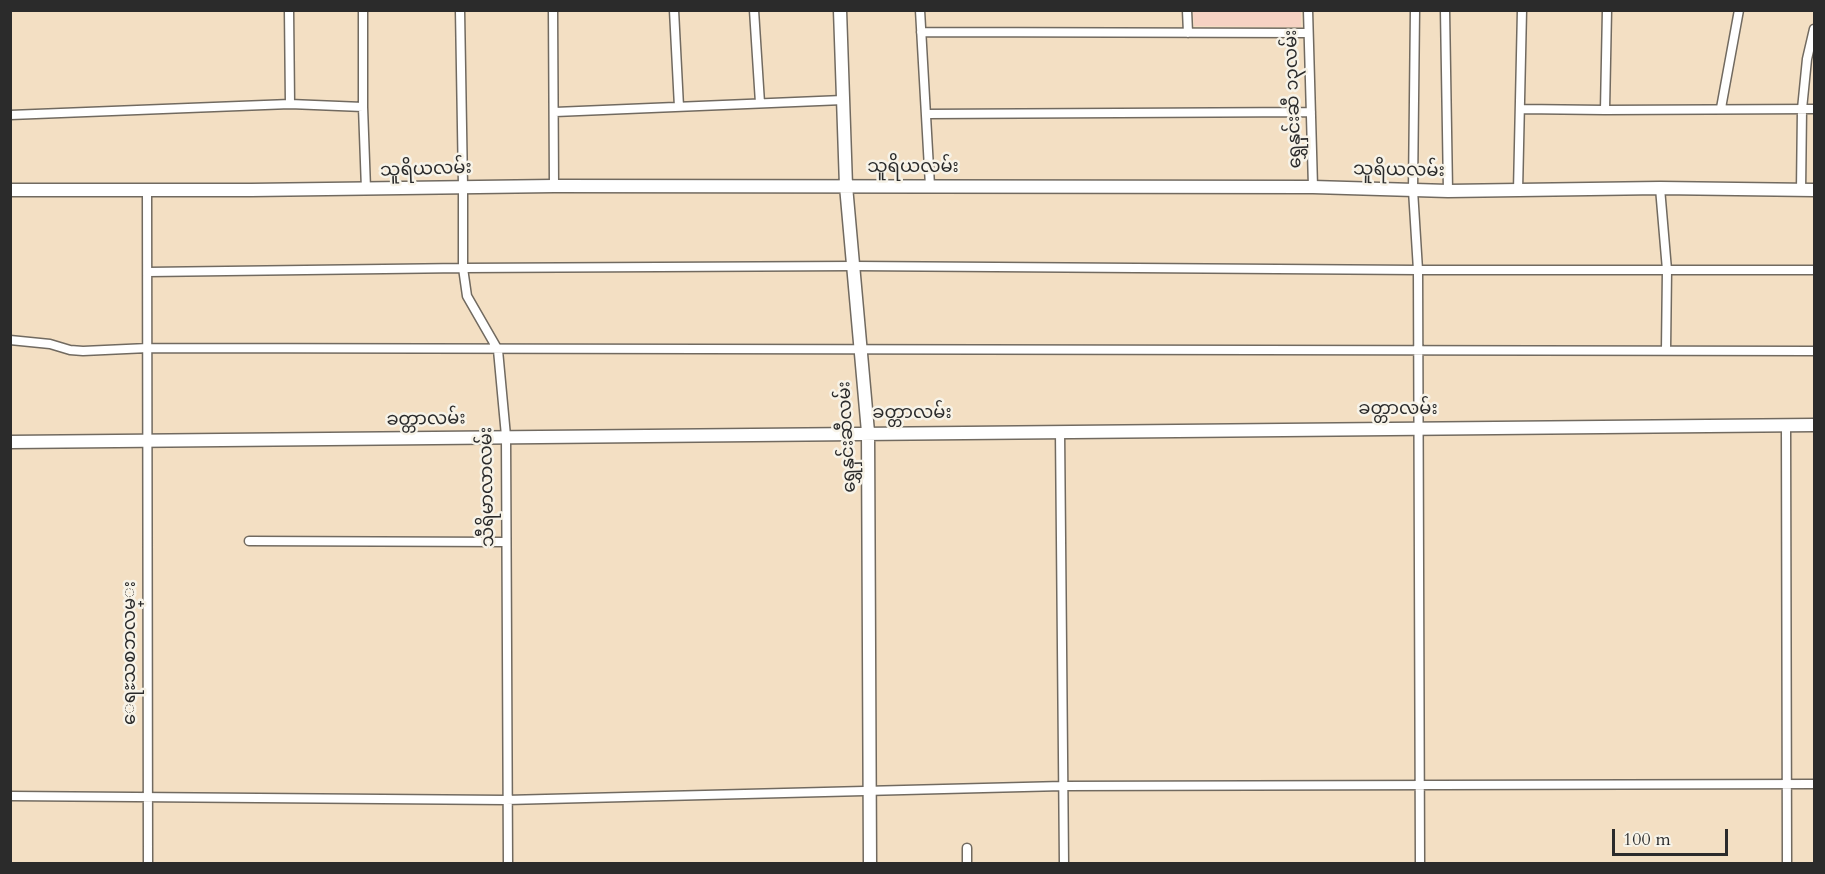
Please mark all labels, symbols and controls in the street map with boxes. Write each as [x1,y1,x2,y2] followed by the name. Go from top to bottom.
[1281,29,1307,169] street label: ရွှေနှင်းဆီ ၁၃လမ်း
[867,157,959,179] street label: သူရိယလမ်း
[380,158,472,182] street label: သူရိယလမ်း
[1353,159,1445,183] street label: သူရိယလမ်း
[834,381,862,493] street label: ရွှေနှင်းဆီလမ်း
[1358,399,1438,421] street label: ခတ္တာလမ်း
[872,403,952,425] street label: ခတ္တာလမ်း
[386,409,466,431] street label: ခတ္တာလမ်း
[476,427,500,547] street label: သီရိမာလာလမ်း
[120,581,142,725] street label: ေရႊသစၥာလမ္း
[1615,817,1730,855] scale bar
[1623,827,1671,852] text: 100 m

